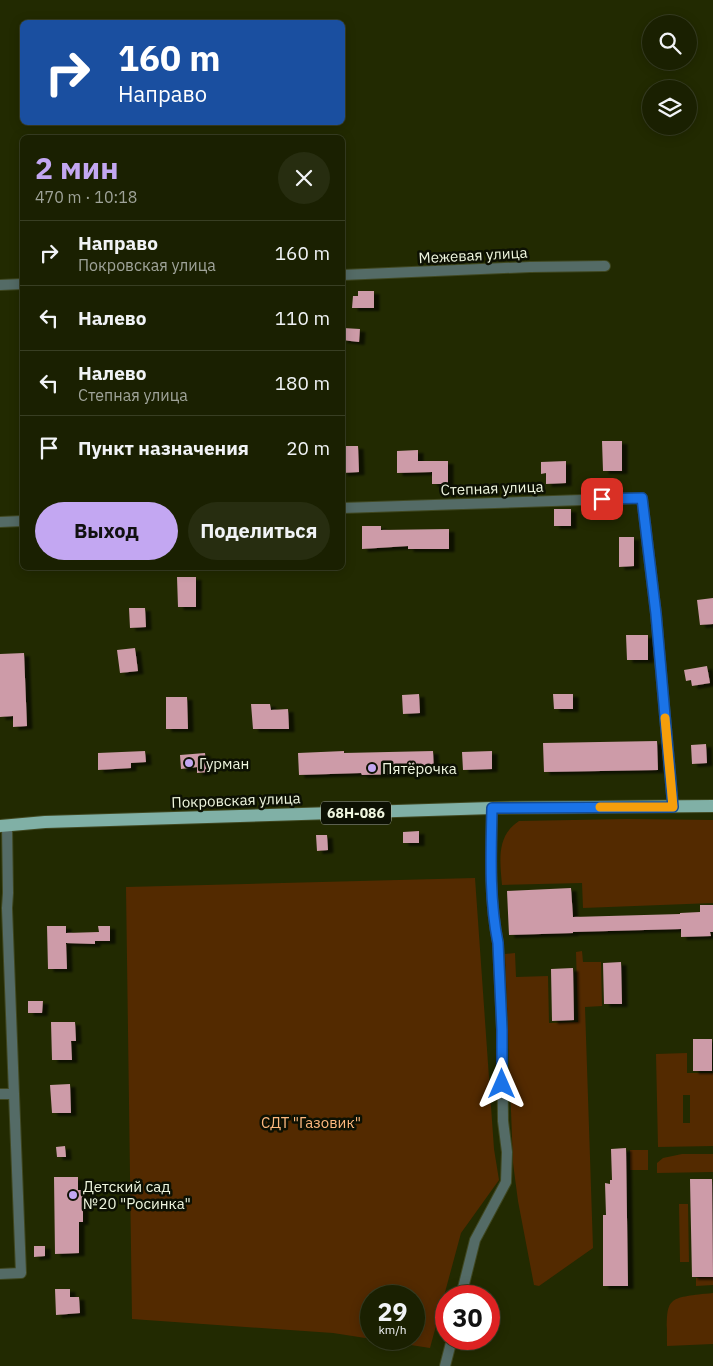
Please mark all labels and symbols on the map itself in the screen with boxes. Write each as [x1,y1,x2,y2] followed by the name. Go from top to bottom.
[418,243,528,267] street label: Межевая улица
[440,477,544,499] street label: Степная улица
[581,478,623,520] pin
[199,754,249,773] place label: Гурман
[183,757,195,769] marker: Гурман
[382,759,457,778] place label: Пятёрочка
[366,762,378,774] marker: Пятёрочка
[171,788,301,812] street label: Покровская улица
[321,801,391,824] road number: 68Н-086
[475,1057,527,1109] position arrow
[261,1113,361,1132] park label: СДТ "Газовик"
[83,1177,191,1213] place label: Детский сад №20 "Росинка"
[67,1189,79,1201] marker: Детский сад №20 "Росинка"
[435,1285,500,1350] speed limit sign: 30

